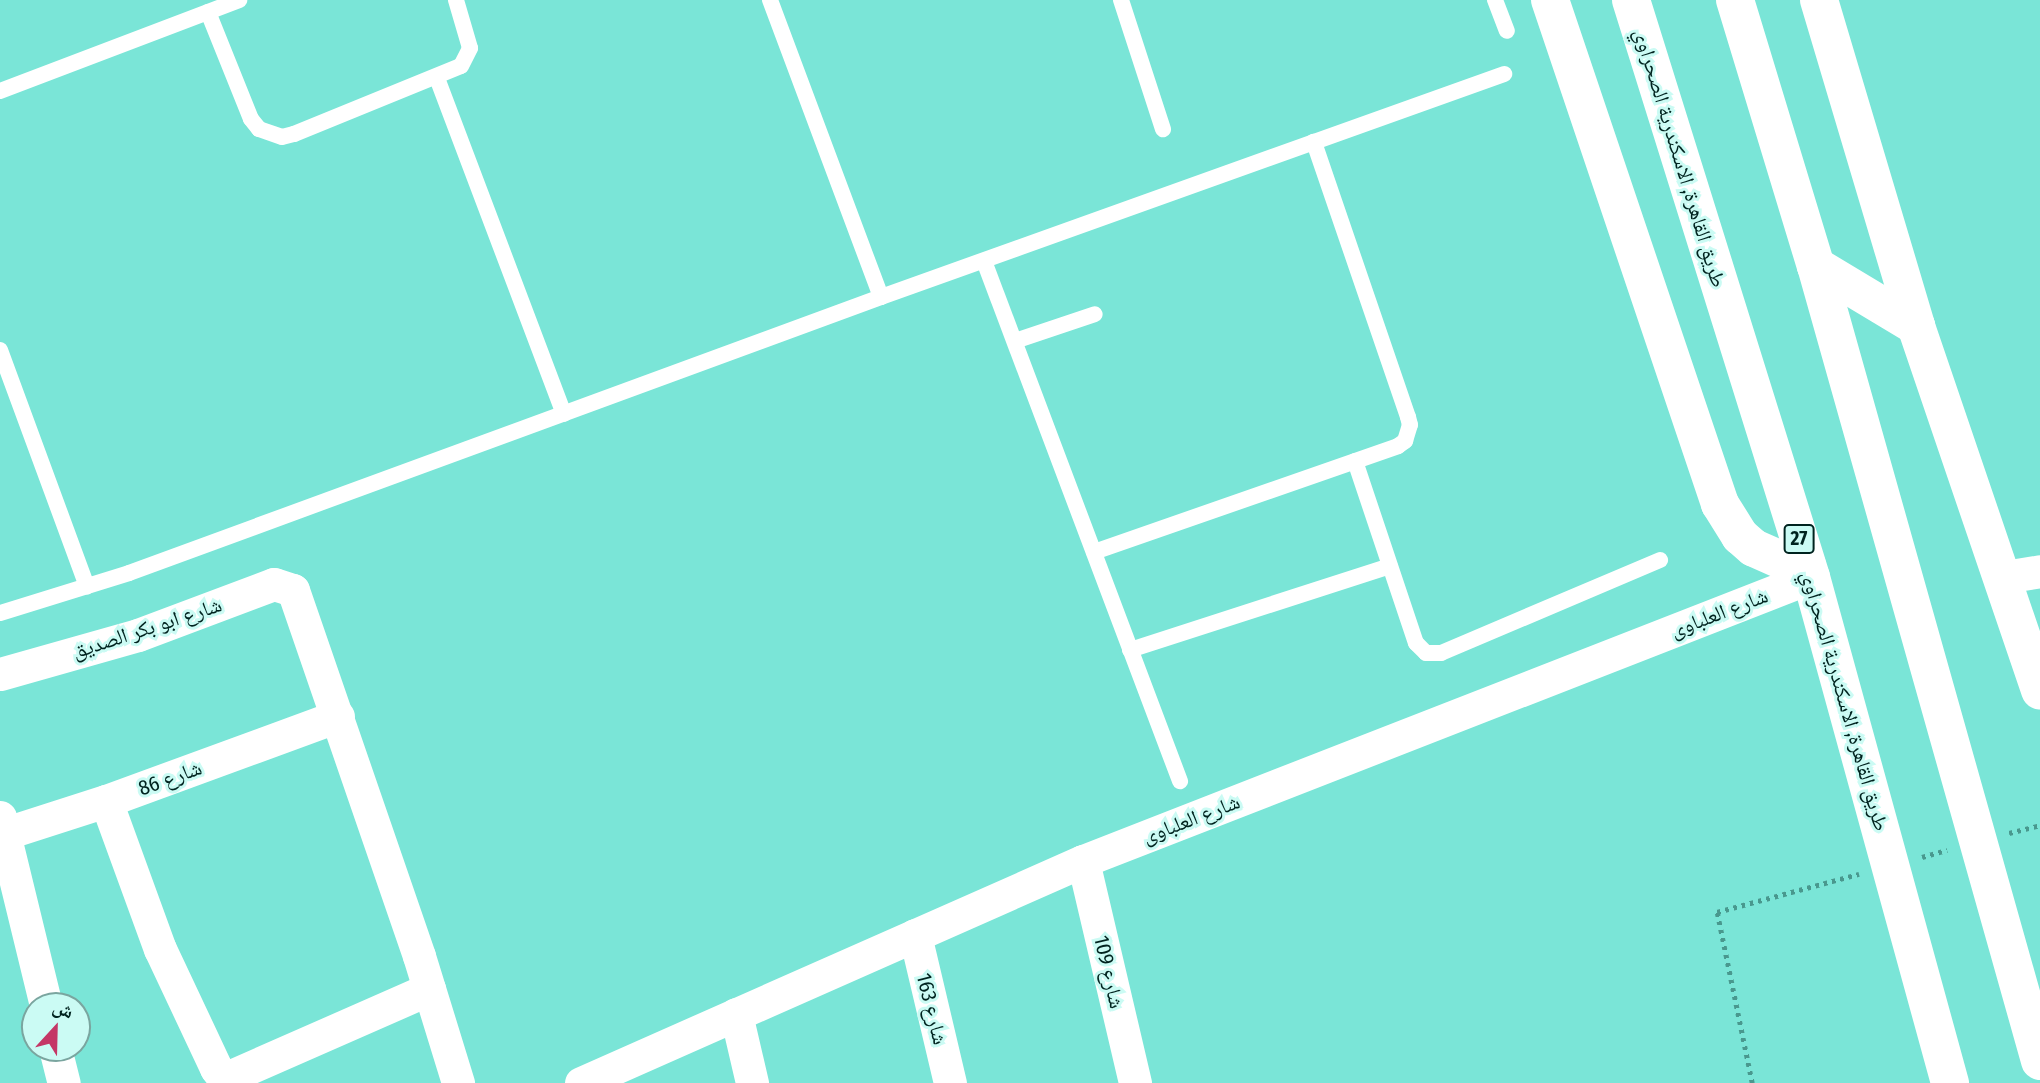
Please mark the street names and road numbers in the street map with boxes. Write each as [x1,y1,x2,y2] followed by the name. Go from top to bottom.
[1629,26,1731,290] street label: طريق القاهرة, الاسكندرية الصحراوي
[1783,524,1815,554] road number: 27
[1796,568,1894,834] street label: طريق القاهرة, الاسكندرية الصحراوي
[1667,583,1771,643] street label: شارع العلباوى
[69,592,225,664] street label: شارع ابو بكر الصديق
[135,755,205,801] street label: شارع 86
[1139,789,1243,849] street label: شارع العلباوى
[1088,933,1130,1011] street label: شارع 109
[911,971,953,1047] street label: شارع 163

